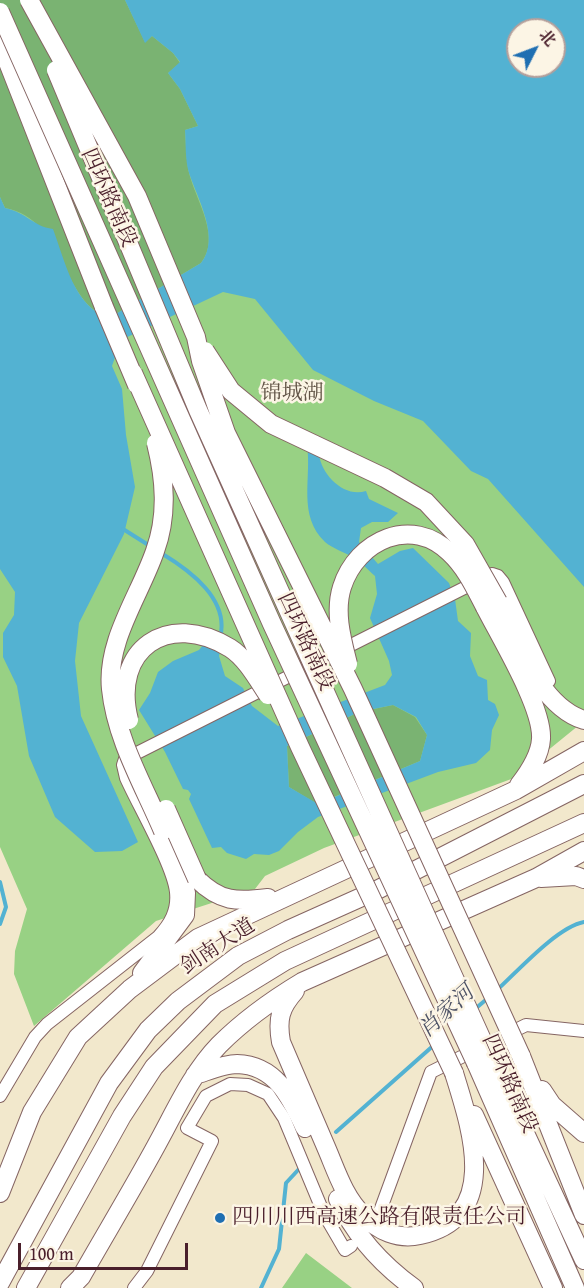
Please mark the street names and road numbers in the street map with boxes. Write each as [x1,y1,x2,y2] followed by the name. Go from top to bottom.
[75,145,141,251] street label: 四环路南段
[271,589,339,695] street label: 四环路南段
[176,914,260,980] street label: 剑南大道
[476,1031,542,1137] street label: 四环路南段

